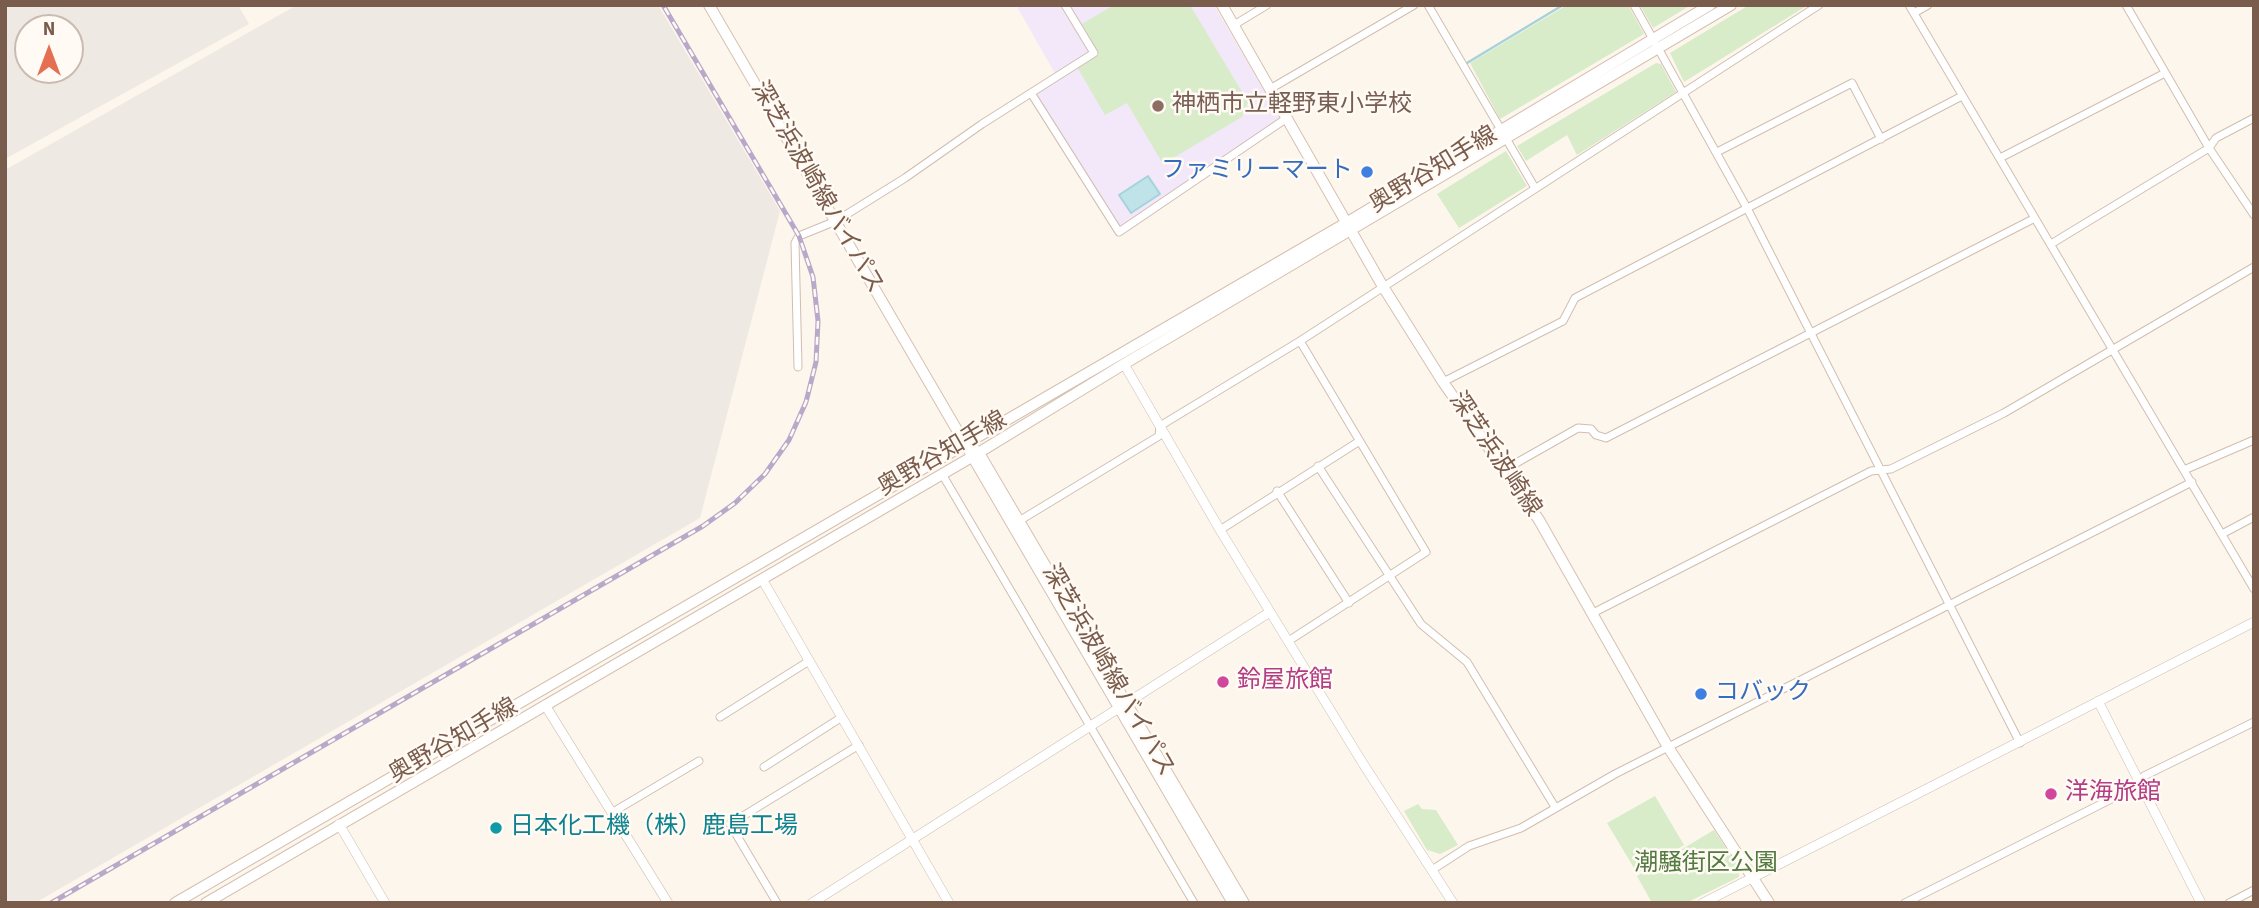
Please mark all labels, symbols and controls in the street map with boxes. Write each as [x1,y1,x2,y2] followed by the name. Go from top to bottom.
[14,14,84,84] north arrow
[43,16,55,43] text: N
[744,77,888,299] street label: 深芝浜波崎線バイパス
[1172,92,1412,120] place label: 神栖市立軽野東小学校
[1150,98,1166,114] marker: 神栖市立軽野東小学校
[1365,122,1503,220] street label: 奥野谷知手線
[1161,158,1353,186] place label: ファミリーマート
[1359,164,1375,180] marker: ファミリーマート
[1442,387,1546,523] street label: 深芝浜波崎線
[873,407,1013,503] street label: 奥野谷知手線
[1035,560,1179,782] street label: 深芝浜波崎線バイパス
[1237,668,1333,696] place label: 鈴屋旅館
[1215,674,1231,690] marker: 鈴屋旅館
[1715,680,1811,708] place label: コバック
[1693,686,1709,702] marker: コバック
[384,694,524,790] street label: 奥野谷知手線
[2065,780,2161,808] place label: 洋海旅館
[2043,786,2059,802] marker: 洋海旅館
[510,814,798,842] place label: 日本化工機（株）鹿島工場
[488,820,504,836] marker: 日本化工機（株）鹿島工場
[1634,851,1778,879] park label: 潮騒街区公園

